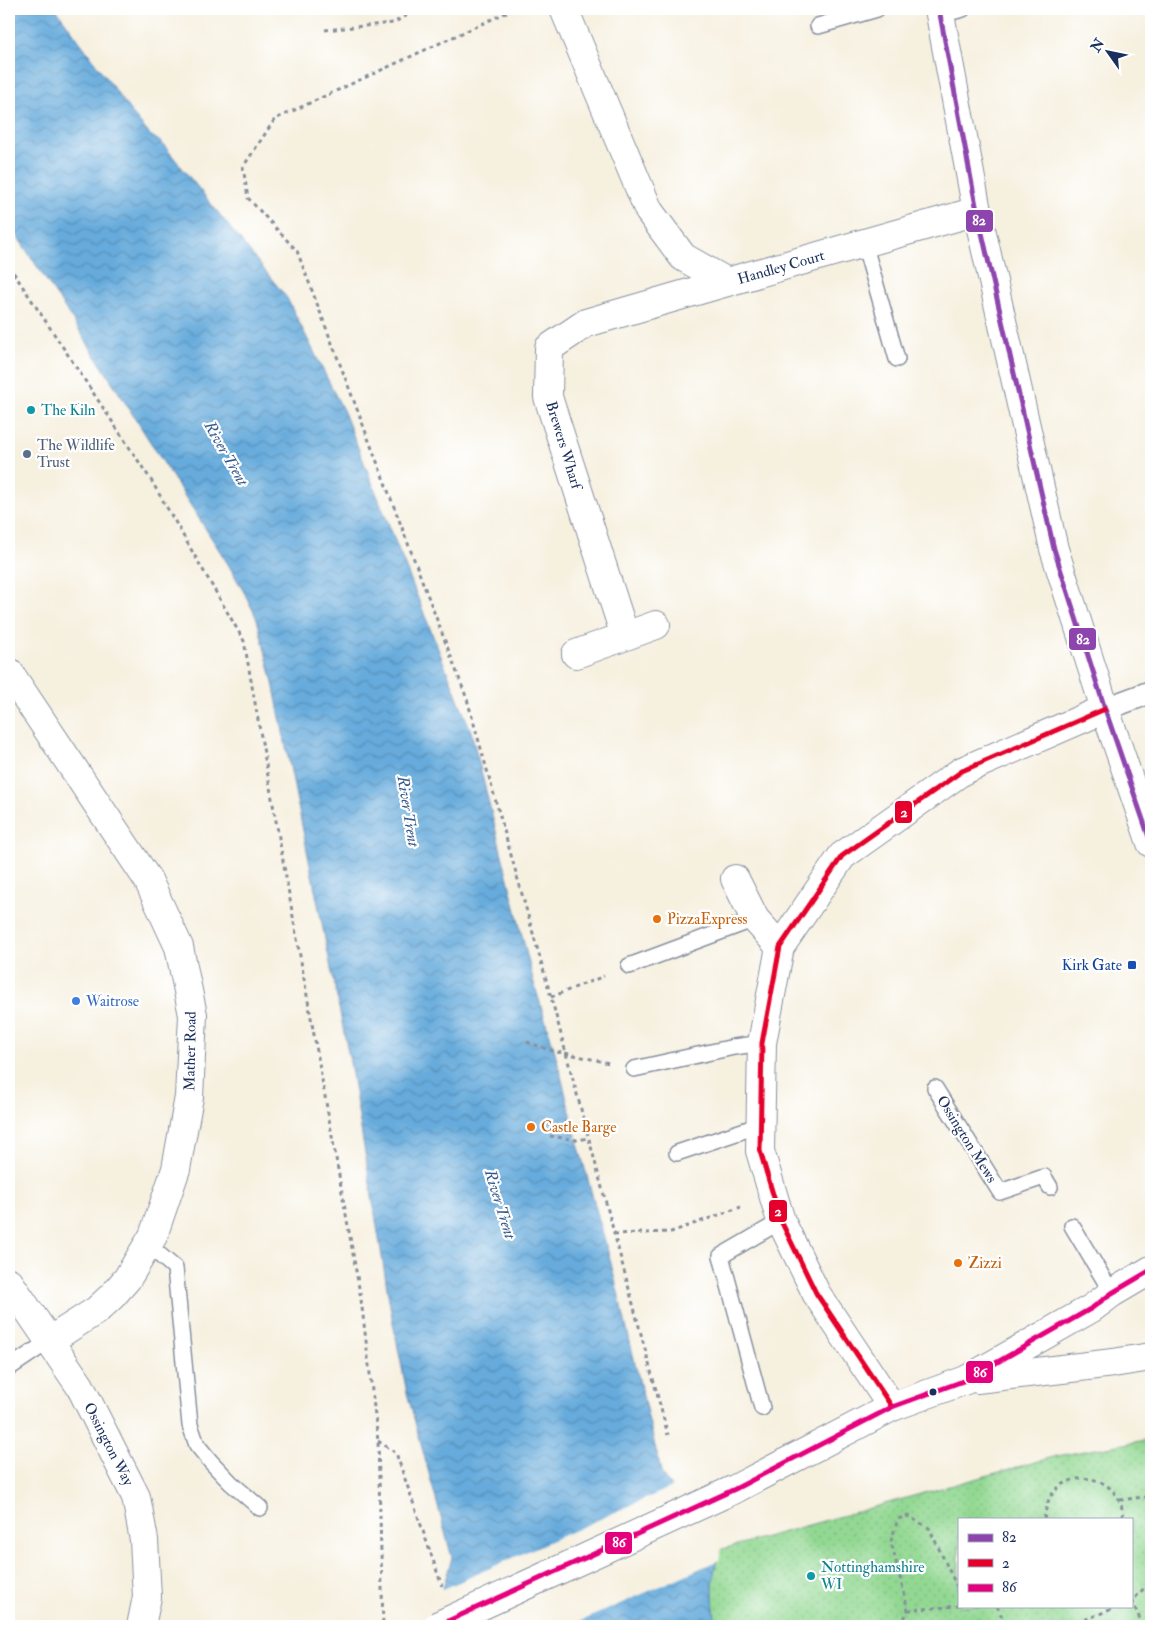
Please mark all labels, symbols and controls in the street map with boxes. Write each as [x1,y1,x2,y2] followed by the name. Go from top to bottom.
[1082,28,1132,78] north arrow
[1086,35,1108,56] text: N
[965,209,994,233] line badge: 82
[972,212,986,229] text: 82
[735,246,827,289] street label: Handley Court
[541,399,587,493] street label: Brewers Wharf
[41,401,96,420] place label: The Kiln
[25,404,37,416] marker: The Kiln
[199,417,253,491] water label: River Trent
[37,436,115,472] place label: The Wildlife Trust
[21,448,33,460] marker: The Wildlife Trust
[1068,627,1097,651] line badge: 82
[1076,631,1090,648] text: 82
[392,773,424,849] water label: River Trent
[894,800,913,824] line badge: 2
[900,804,908,821] text: 2
[667,910,747,930] place label: PizzaExpress
[651,913,663,925] marker: PizzaExpress
[1062,956,1122,975] place label: Kirk Gate
[1126,959,1138,971] marker: Kirk Gate
[85,992,139,1011] place label: Waitrose
[70,995,82,1007] marker: Waitrose
[180,1010,201,1091] street label: Mather Road
[932,1092,1001,1186] street label: Ossington Mews
[541,1118,616,1137] place label: Castle Barge
[525,1121,537,1133] marker: Castle Barge
[480,1166,520,1243] water label: River Trent
[768,1199,788,1223] line badge: 2
[774,1203,782,1220] text: 2
[968,1254,1002,1273] place label: Zizzi
[952,1257,964,1269] marker: Zizzi
[965,1360,994,1384] line badge: 86
[973,1364,988,1381] text: 86
[928,1387,938,1397] unlabelled marker
[79,1399,138,1489] street label: Ossington Way
[958,1518,1132,1608] legend
[1002,1528,1017,1547] text: 82
[604,1531,633,1555] line badge: 86
[612,1534,627,1551] text: 86
[1002,1554,1010,1573] text: 2
[820,1558,925,1594] place label: Nottinghamshire WI
[805,1570,817,1582] marker: Nottinghamshire WI
[1002,1578,1018,1597] text: 86

